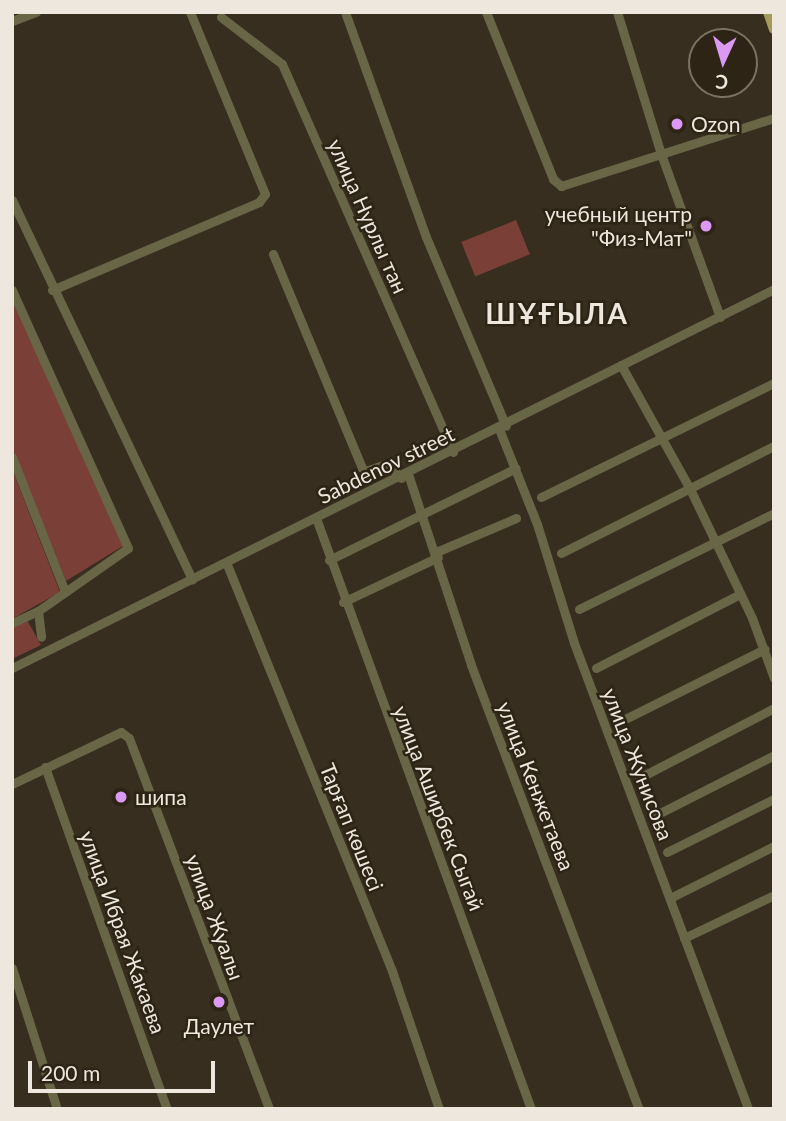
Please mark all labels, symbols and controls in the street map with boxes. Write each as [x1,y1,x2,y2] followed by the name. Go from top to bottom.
[688,28,758,98] north arrow
[715,71,729,94] text: С
[691,111,740,137] place label: Ozon
[669,116,685,132] marker: Ozon
[323,135,413,297] street label: улица Нурлы тан
[545,201,692,251] place label: учебный центр "Физ-Мат"
[698,218,714,234] marker: учебный центр "Физ-Мат"
[486,296,628,330] district label: ШҰҒЫЛА
[313,421,459,509] street label: Sabdenov street
[597,684,679,844] street label: улица Жунисова
[492,698,580,874] street label: улица Кенжетаева
[388,702,490,914] street label: улица Аширбек Сыгай
[315,760,389,894] street label: Тарғап көшесі
[135,784,187,810] place label: шипа
[113,789,129,805] marker: шипа
[75,827,171,1037] street label: улица Ибрая Жакаева
[181,851,249,983] street label: улица Жуалы
[211,994,227,1010] marker: Даулет
[184,1013,254,1039] place label: Даулет
[32,1048,219,1092] scale bar
[41,1060,100,1085] text: 200 m

